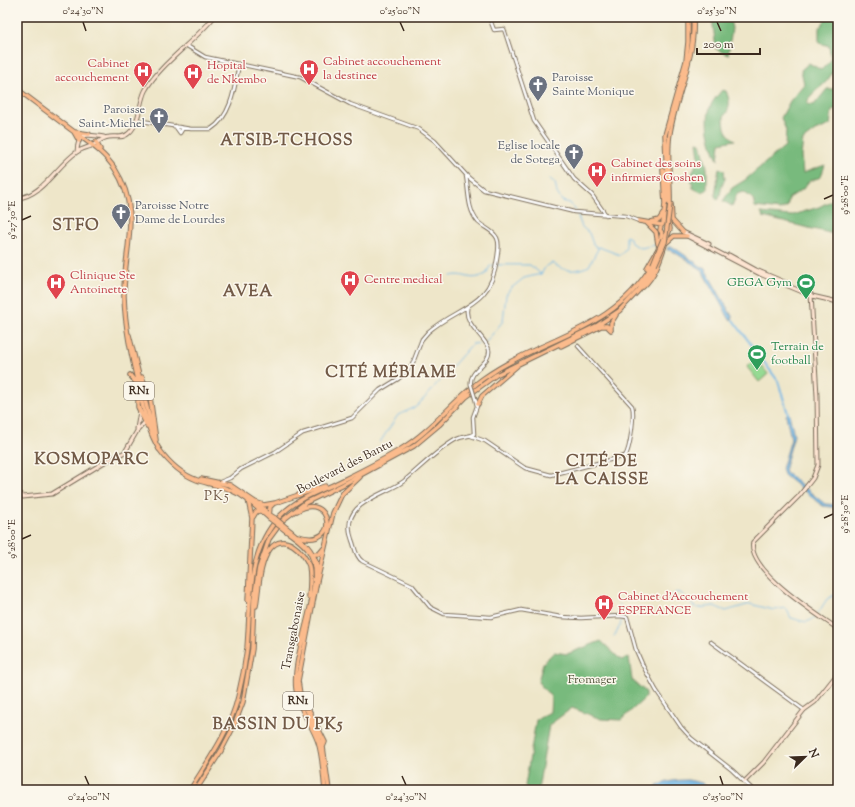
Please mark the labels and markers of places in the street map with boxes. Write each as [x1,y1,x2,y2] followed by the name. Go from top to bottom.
[323,53,441,85] place label: Cabinet accouchement la destinee
[55,55,129,87] place label: Cabinet accouchement
[207,57,267,89] place label: Hopital de Nkembo
[298,58,320,86] hospital icon: Cabinet accouchement la destinee
[132,60,154,88] hospital icon: Cabinet accouchement
[182,62,204,90] hospital icon: Hopital de Nkembo
[552,69,635,101] place label: Paroisse Sainte Monique
[527,74,549,102] church icon: Paroisse Sainte Monique
[78,101,146,133] place label: Paroisse Saint-Michel
[148,106,170,134] church icon: Paroisse Saint-Michel
[498,137,560,169] place label: Eglise locale de Sotega
[563,142,585,170] church icon: Eglise locale de Sotega
[611,155,704,187] place label: Cabinet des soins infirmiers Goshen
[586,160,608,188] hospital icon: Cabinet des soins infirmiers Goshen
[135,197,225,229] place label: Paroisse Notre Dame de Lourdes
[110,202,132,230] church icon: Paroisse Notre Dame de Lourdes
[70,267,136,299] place label: Clinique Ste Antoinette
[339,269,361,297] hospital icon: Centre medical
[364,271,443,289] place label: Centre medical
[45,272,67,300] hospital icon: Clinique Ste Antoinette
[795,272,817,300] sports icon: GEGA Gym
[727,274,792,292] place label: GEGA Gym
[771,338,824,370] place label: Terrain de football
[746,343,768,371] sports icon: Terrain de football
[618,588,748,620] place label: Cabinet d'Accouchement ESPERANCE
[593,593,615,621] hospital icon: Cabinet d'Accouchement ESPERANCE

